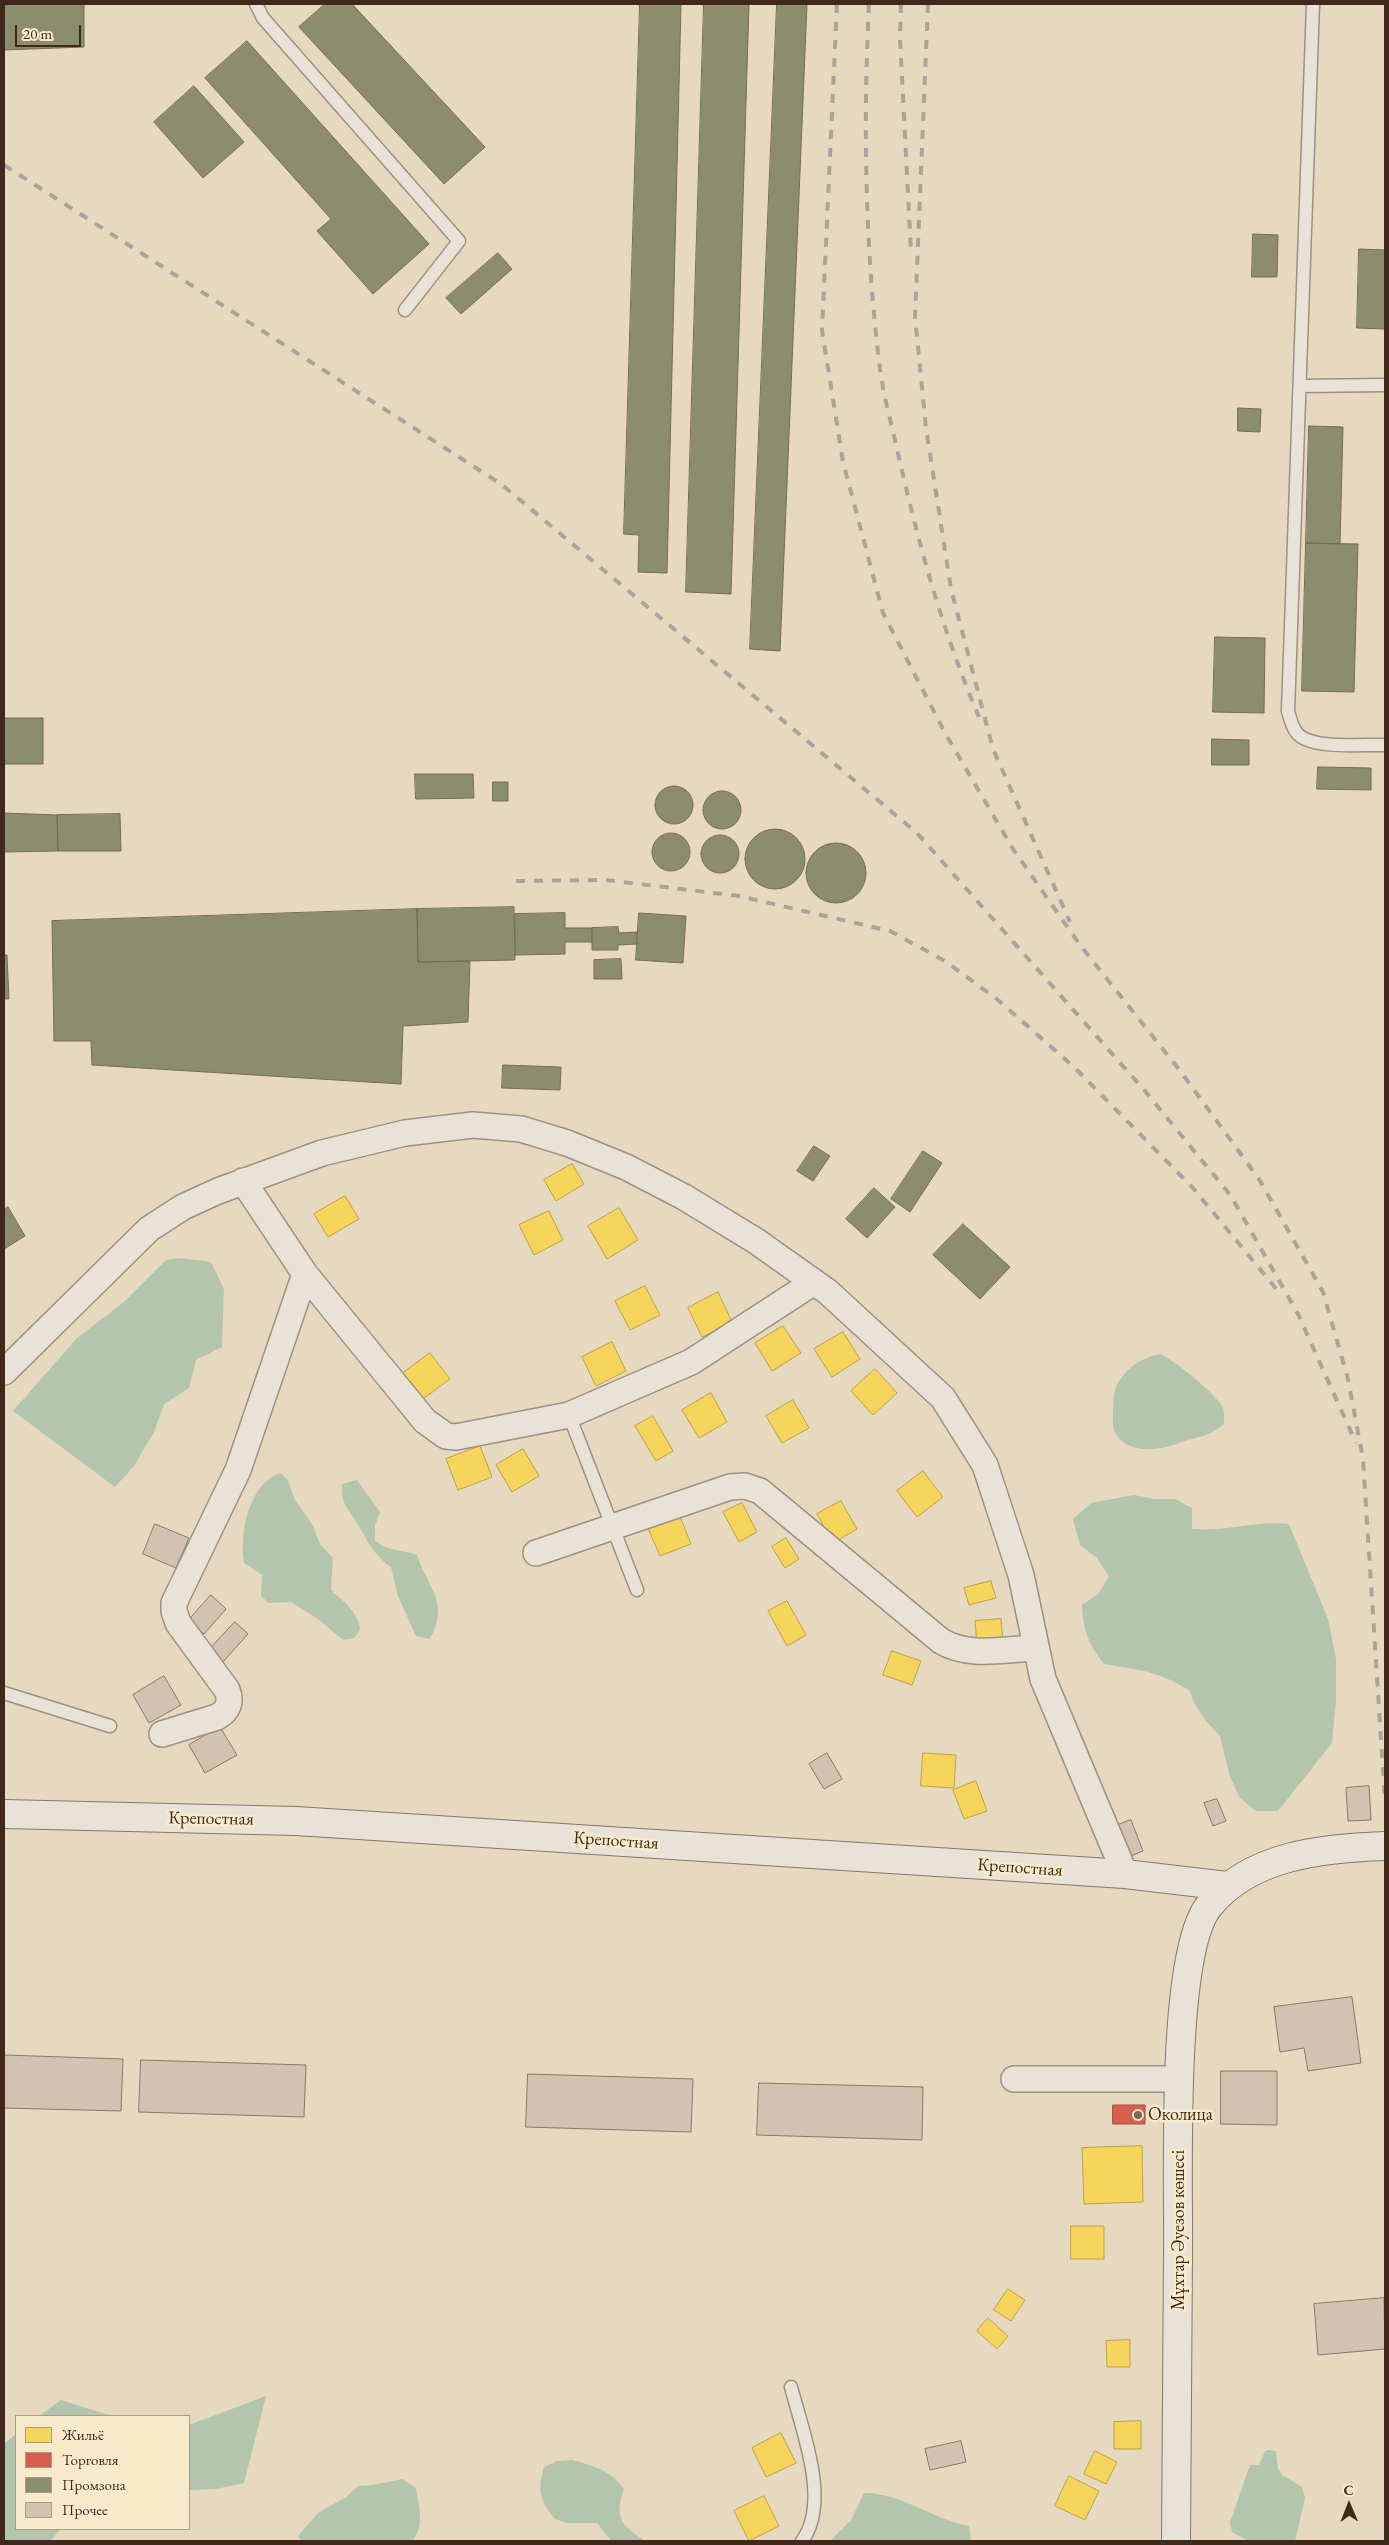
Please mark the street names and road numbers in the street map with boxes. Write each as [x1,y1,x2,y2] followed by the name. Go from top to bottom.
[168,1807,254,1831] street label: Крепостная
[573,1827,659,1855] street label: Крепостная
[977,1854,1063,1882] street label: Крепостная
[1168,2150,1190,2310] street label: Мұхтар Әуезов көшесі

